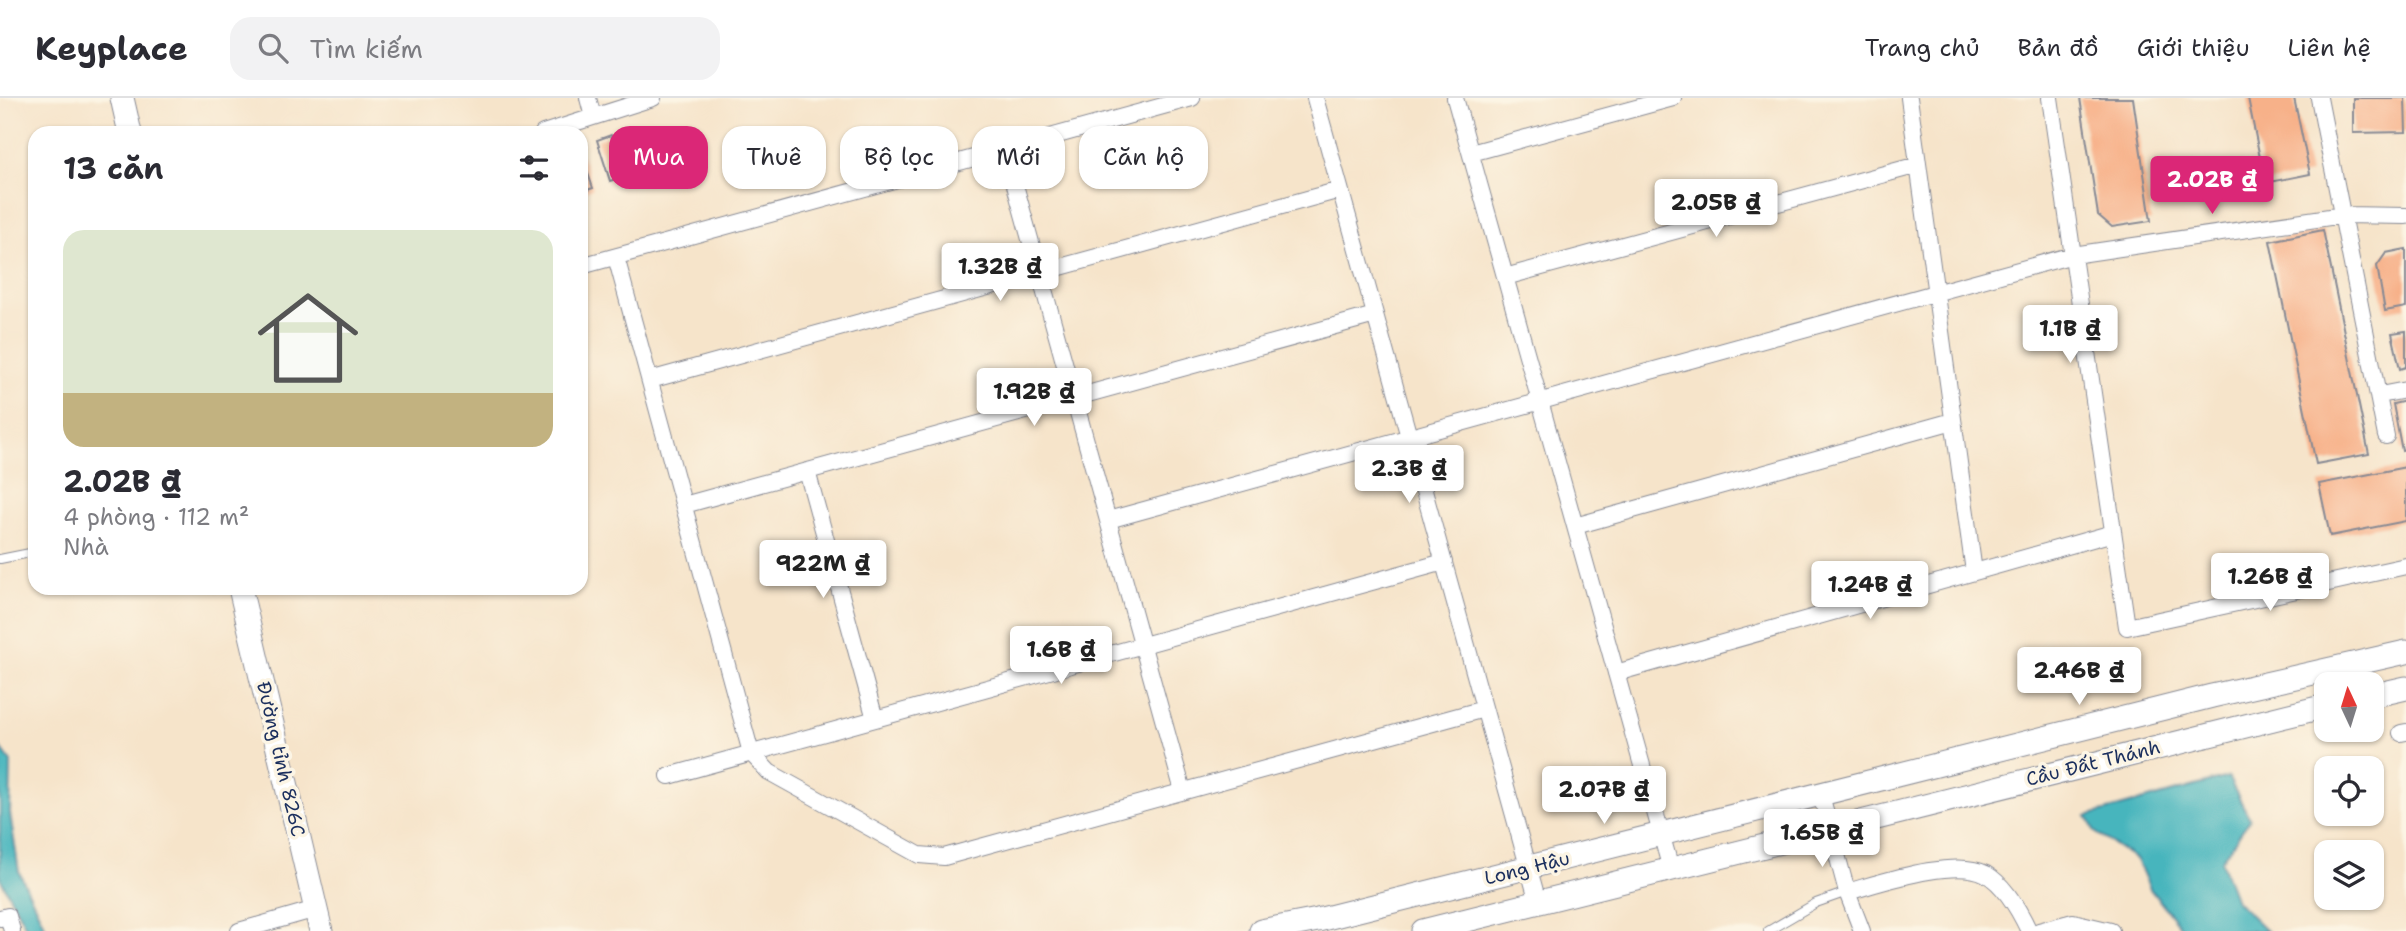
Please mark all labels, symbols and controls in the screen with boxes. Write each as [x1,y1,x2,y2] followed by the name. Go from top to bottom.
[230,17,720,80] search box
[35,26,188,71] text: Keyplace
[254,29,292,67] icon: search
[310,31,423,66] text: Tìm kiếm
[1865,32,1980,64] text: Trang chủ
[2018,32,2099,64] text: Bản đồ
[2137,32,2250,64] text: Giới thiệu
[2288,32,2371,64] text: Liên hệ
[609,126,708,189] chip: Mua
[722,126,826,189] chip: Thuê
[840,126,958,189] chip: Bộ lọc
[972,126,1065,189] chip: Mới
[1079,126,1208,189] chip: Căn hộ
[63,148,164,189] text: 13 căn
[515,149,553,187] icon: filters
[2147,156,2277,216] pin: 2.02B ₫
[2166,164,2258,194] text: 2.02B ₫
[1651,180,1781,239] pin: 2.05B ₫
[1671,187,1761,217] text: 2.05B ₫
[935,244,1065,303] pin: 1.32B ₫
[958,251,1042,281] text: 1.32B ₫
[245,275,371,401] icon: home
[2013,306,2127,365] pin: 1.1B ₫
[2039,313,2101,343] text: 1.1B ₫
[969,368,1099,428] pin: 1.92B ₫
[993,376,1075,406] text: 1.92B ₫
[1352,446,1466,505] pin: 2.3B ₫
[1371,453,1447,483] text: 2.3B ₫
[63,461,182,502] text: 2.02B ₫
[63,502,249,532] text: 4 phòng · 112 m²
[63,532,109,562] text: Nhà
[766,540,880,600] pin: 922M ₫
[775,548,871,578] text: 922M ₫
[2205,554,2335,613] pin: 1.26B ₫
[1805,561,1935,621] pin: 1.24B ₫
[2227,561,2313,591] text: 1.26B ₫
[1827,569,1913,599] text: 1.24B ₫
[1004,626,1118,686] pin: 1.6B ₫
[1026,634,1096,664] text: 1.6B ₫
[2014,648,2144,707] pin: 2.46B ₫
[2033,655,2125,685] text: 2.46B ₫
[2314,672,2384,742] north arrow
[2314,672,2384,910] map controls
[251,679,311,839] street label: Đường tỉnh 826C
[2023,734,2163,792] street label: Cầu Đất Thánh
[2314,756,2384,826] button: locate
[1539,766,1669,826] pin: 2.07B ₫
[1558,774,1650,804] text: 2.07B ₫
[1757,810,1887,869] pin: 1.65B ₫
[1780,817,1864,847] text: 1.65B ₫
[2314,840,2384,910] button: layers
[1482,845,1572,891] street label: Long Hậu

